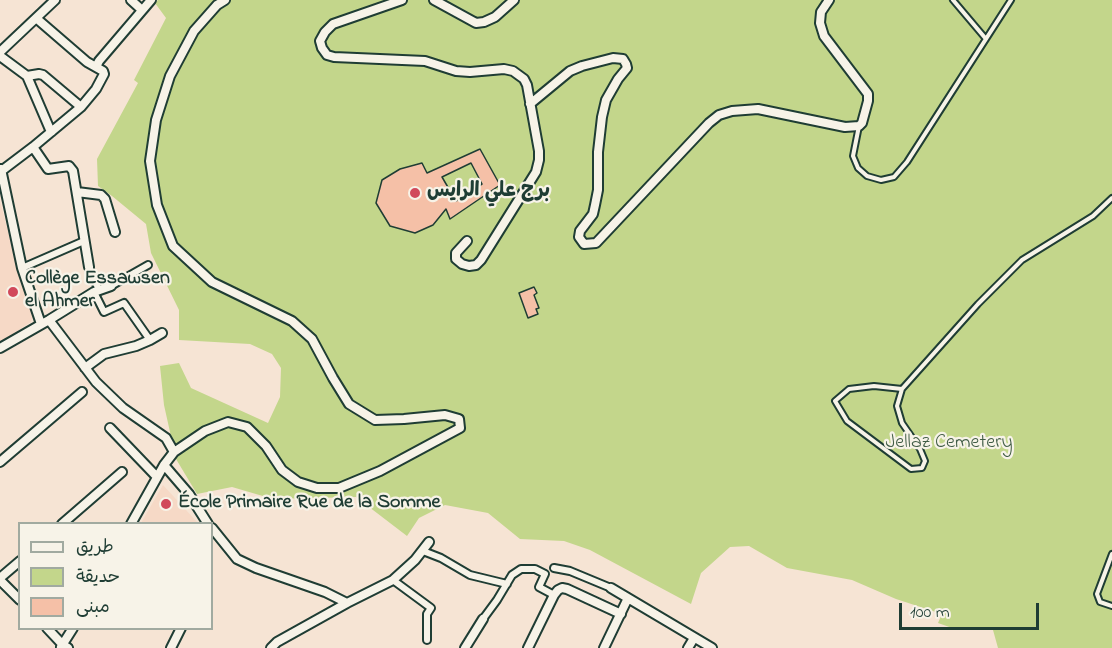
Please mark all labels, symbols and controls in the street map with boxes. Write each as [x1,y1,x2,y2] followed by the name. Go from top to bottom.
[427,181,550,205] place label: برج علي الرايس
[408,186,422,200] marker: برج علي الرايس
[25,268,170,315] place label: Collège Essawsen el Ahmer
[6,285,20,299] marker: Collège Essawsen el Ahmer
[885,432,1013,456] park label: Jellaz Cemetery
[178,492,440,516] place label: École Primaire Rue de la Somme
[159,497,173,511] marker: École Primaire Rue de la Somme
[18,522,213,630] legend
[76,535,114,561] text: طريق
[76,565,120,591] text: حديقة
[902,591,1042,629] scale bar
[76,595,110,621] text: مبنى
[910,600,950,626] text: 100 m

